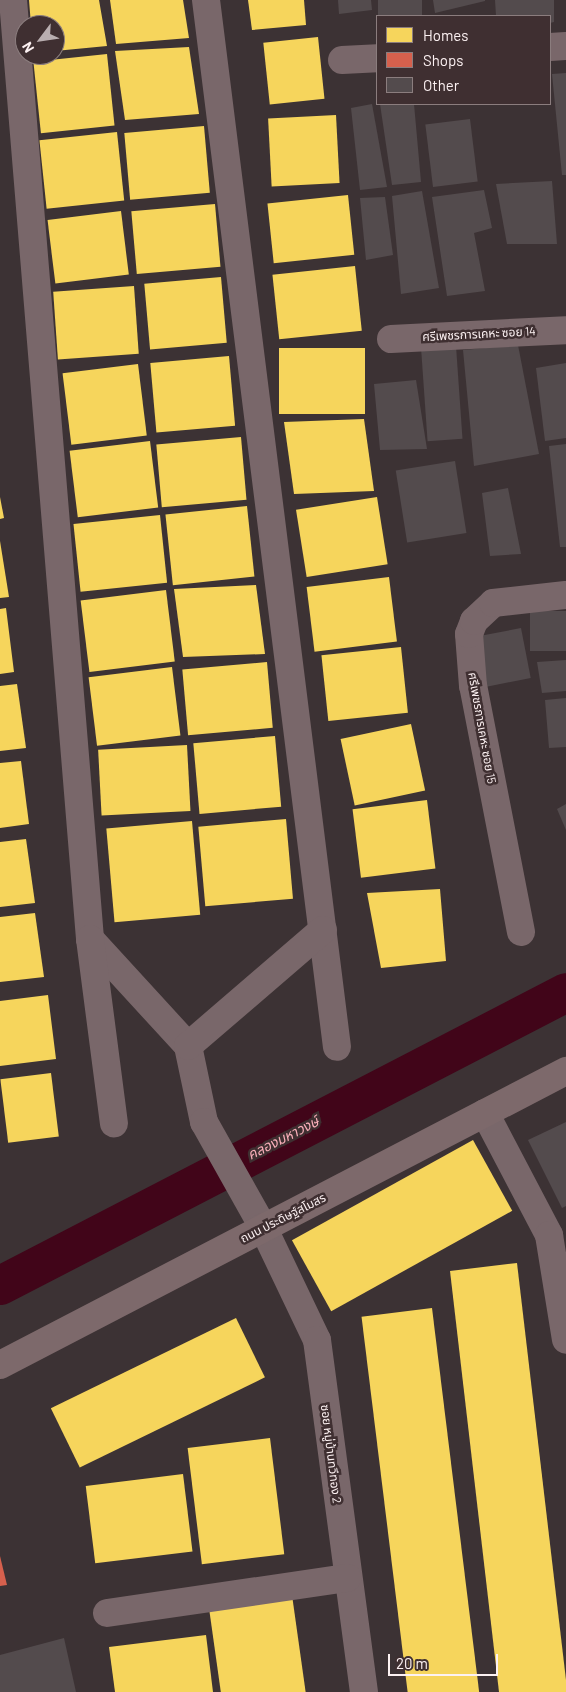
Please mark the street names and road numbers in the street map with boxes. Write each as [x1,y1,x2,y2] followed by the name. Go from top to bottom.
[422,324,536,344] street label: ศรีเพชรการเคหะ ซอย 14
[465,671,499,785] street label: ศรีเพชรการเคหะ ซอย 15
[238,1190,328,1246] street label: ถนน ประดิษฐ์สโมสร
[318,1404,344,1504] street label: ซอย หมู่บ้านทวีทอง 2

